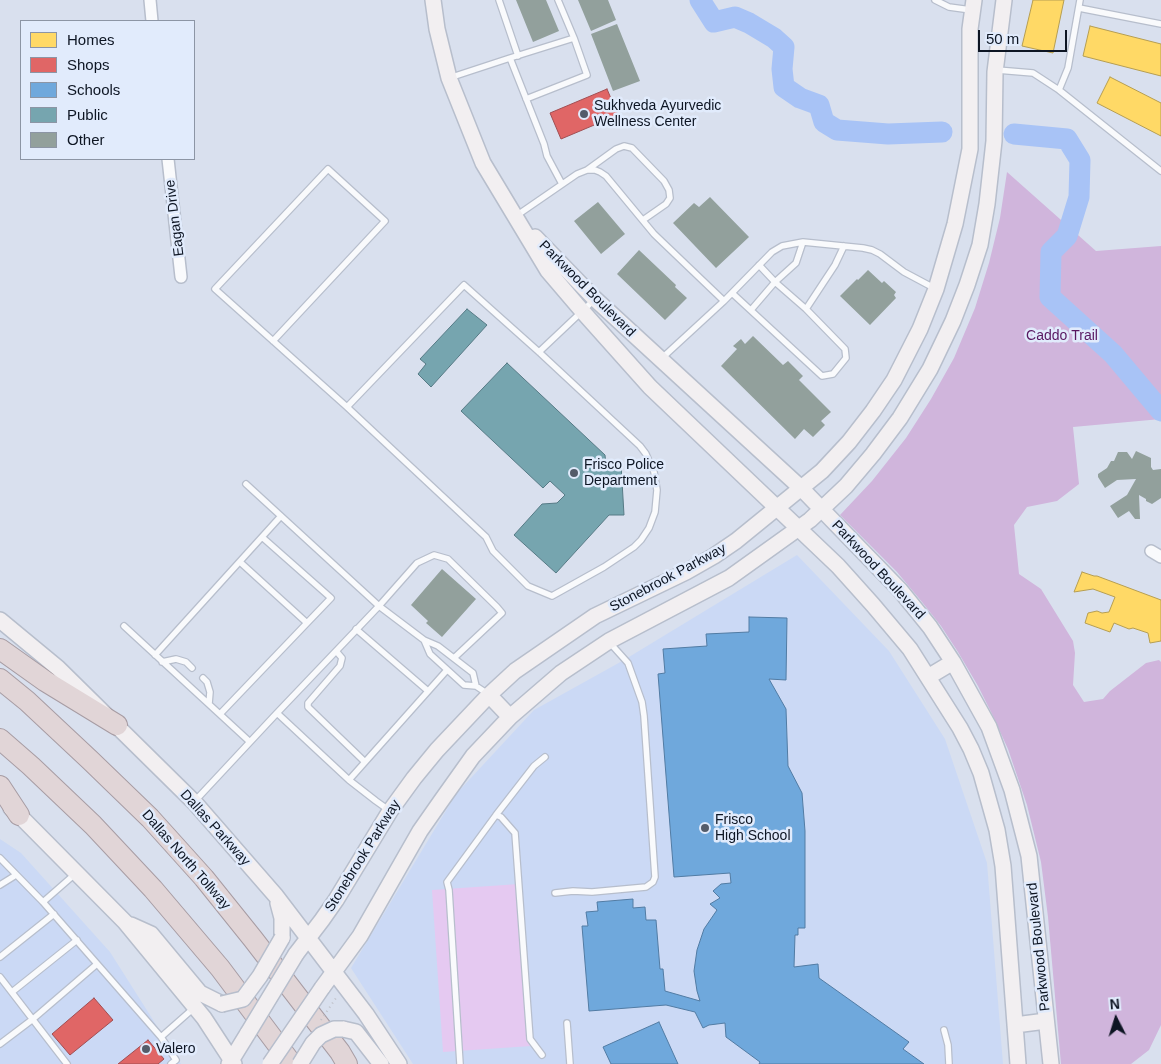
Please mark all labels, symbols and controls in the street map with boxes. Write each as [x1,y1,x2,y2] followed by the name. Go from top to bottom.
[20,20,195,160] legend
[981,20,1070,52] scale bar
[986,30,1019,47] text: 50 m
[67,31,115,48] text: Homes
[67,56,110,73] text: Shops
[67,81,120,98] text: Schools
[594,98,721,130] place label: Sukhveda Ayurvedic Wellness Center
[67,106,108,123] text: Public
[578,108,590,120] marker: Sukhveda Ayurvedic Wellness Center
[67,131,105,148] text: Other
[162,179,188,257] street label: Eagan Drive
[535,237,639,341] street label: Parkwood Boulevard
[1026,328,1098,344] park label: Caddo Trail
[584,457,664,490] place label: Frisco Police Department
[568,467,580,479] marker: Frisco Police Department
[828,517,928,623] street label: Parkwood Boulevard
[607,540,729,616] street label: Stonebrook Parkway
[176,787,254,869] street label: Dallas Parkway
[322,797,404,915] street label: Stonebrook Parkway
[138,807,234,913] street label: Dallas North Tollway
[715,812,790,844] place label: Frisco High School
[699,822,711,834] marker: Frisco High School
[1024,882,1054,1012] street label: Parkwood Boulevard
[1091,994,1141,1044] north arrow
[1109,996,1120,1012] text: N
[156,1041,195,1057] place label: Valero
[140,1043,152,1055] marker: Valero

